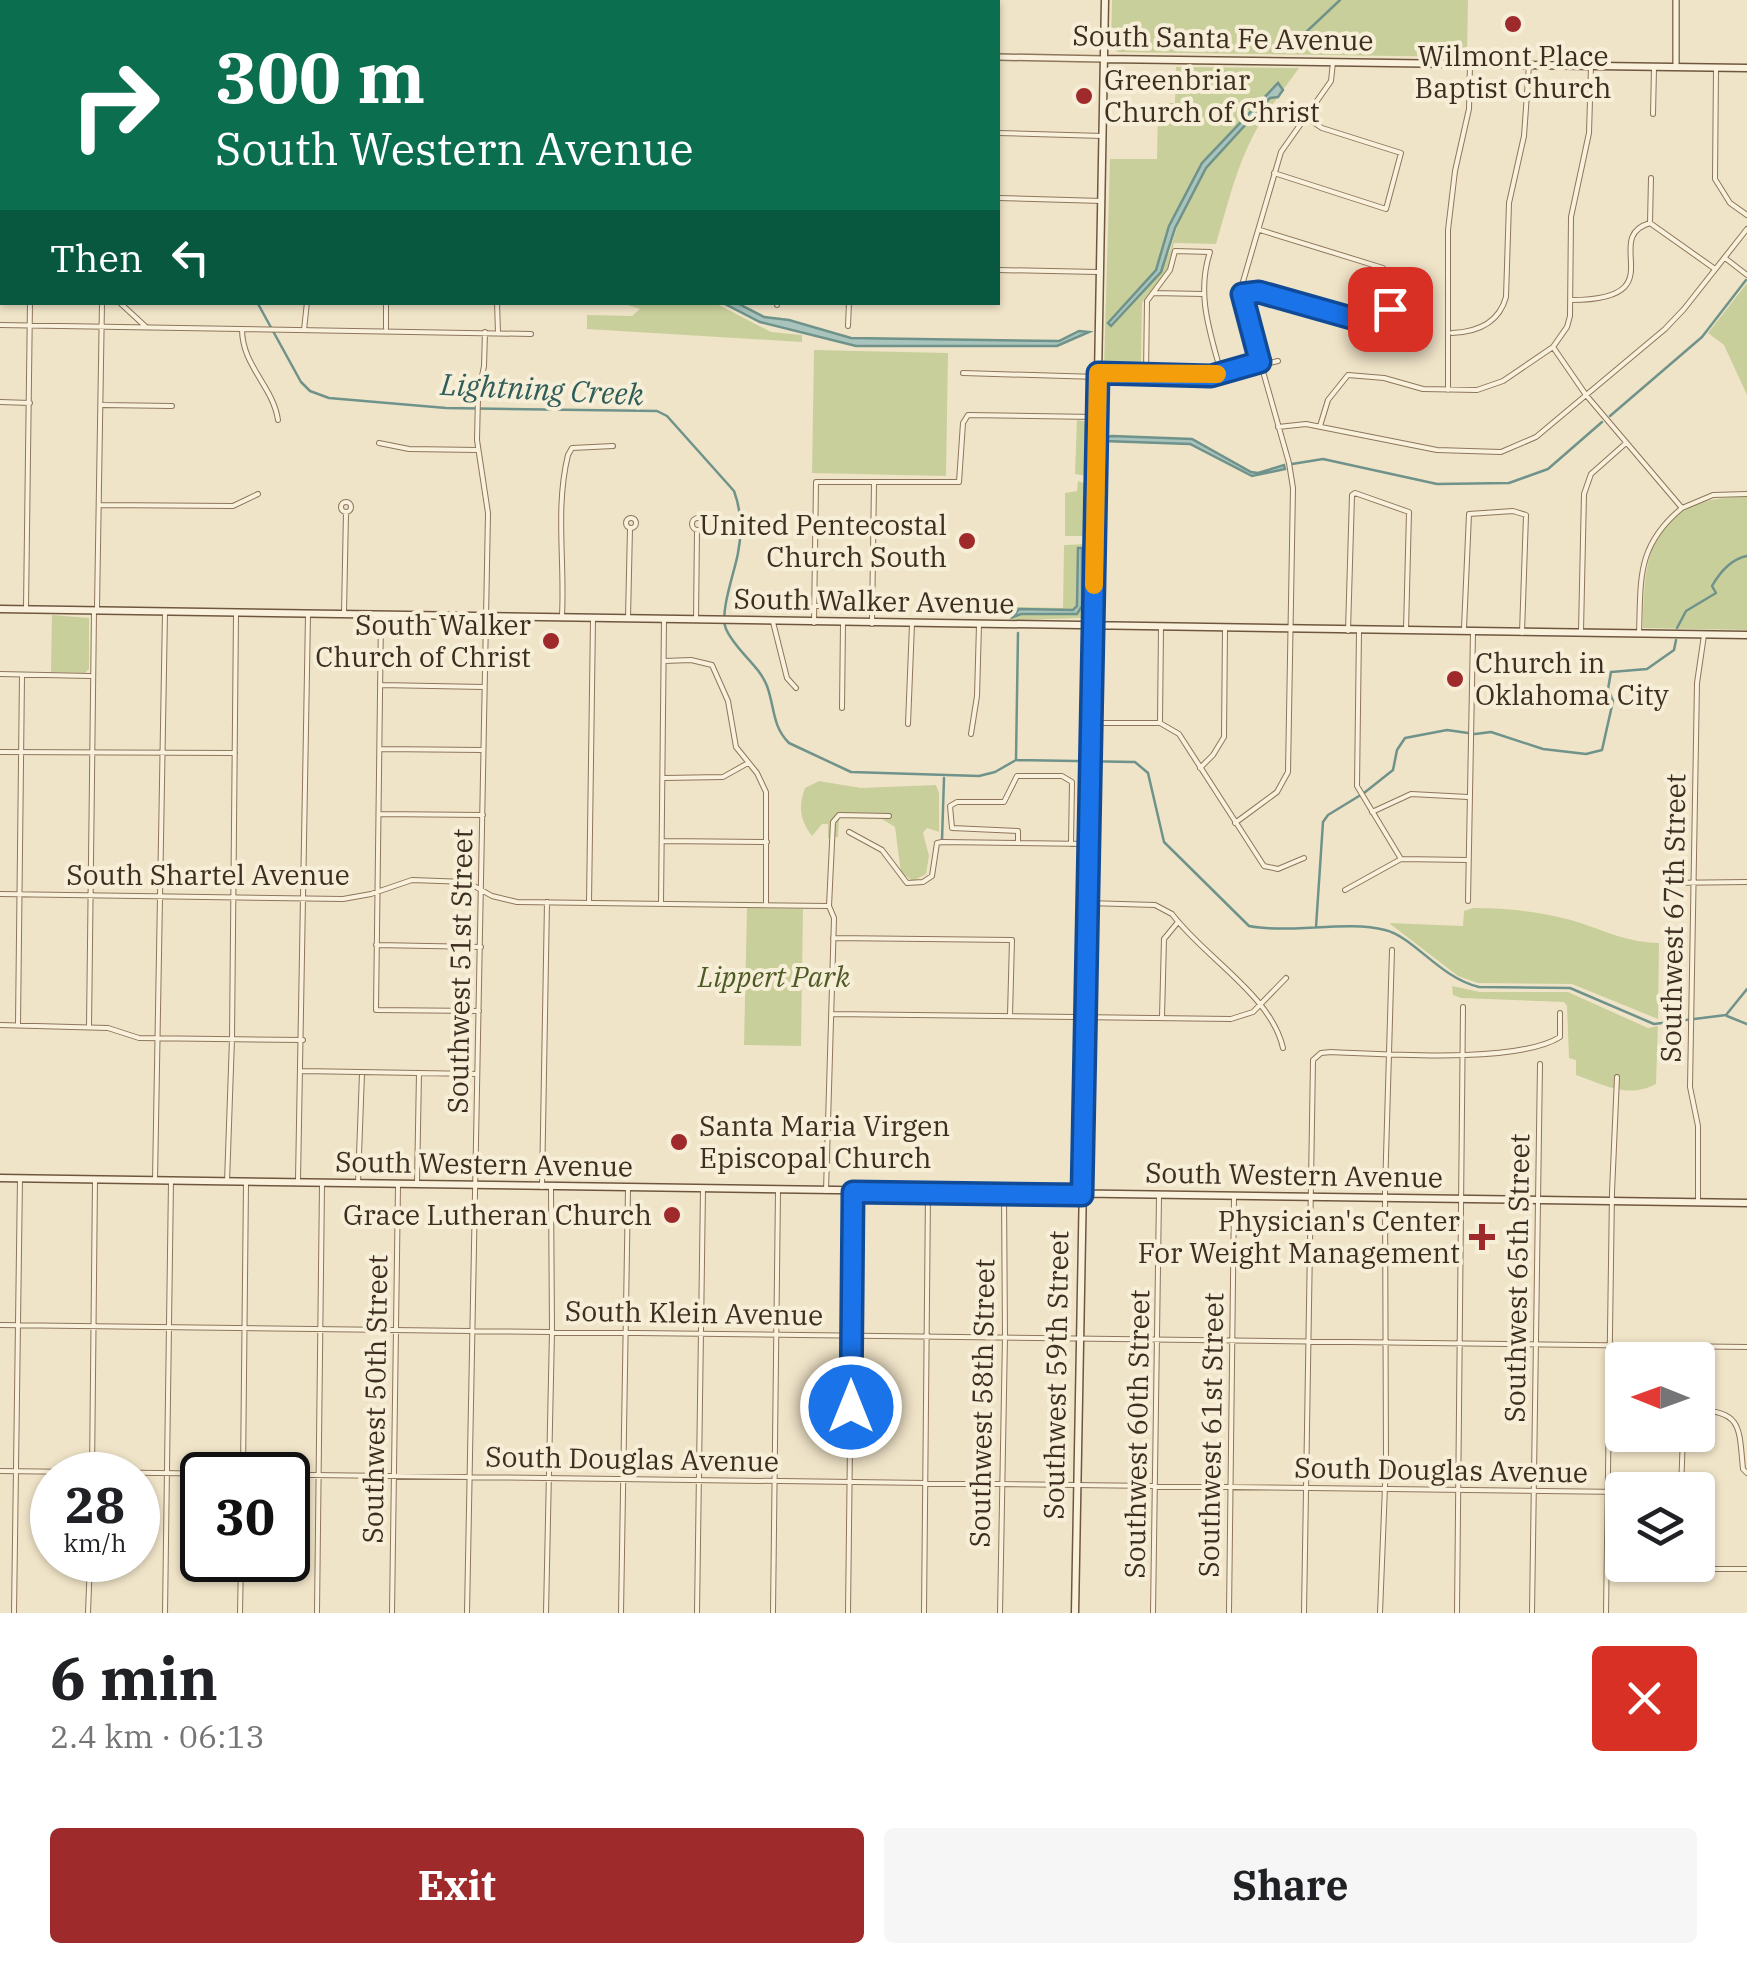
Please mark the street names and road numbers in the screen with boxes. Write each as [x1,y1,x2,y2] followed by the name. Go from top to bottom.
[1072,16,1374,59] street label: South Santa Fe Avenue
[733,580,1015,621] street label: South Walker Avenue
[1651,773,1694,1063] street label: Southwest 67th Street
[439,828,480,1114] street label: Southwest 51st Street
[66,856,350,893] street label: South Shartel Avenue
[1495,1133,1538,1423] street label: Southwest 65th Street
[335,1142,633,1185] street label: South Western Avenue
[1145,1153,1443,1196] street label: South Western Avenue
[1034,1230,1077,1520] street label: Southwest 59th Street
[353,1254,396,1544] street label: Southwest 50th Street
[960,1258,1003,1548] street label: Southwest 58th Street
[1115,1289,1158,1579] street label: Southwest 60th Street
[565,1292,823,1333] street label: South Klein Avenue
[1190,1292,1231,1578] street label: Southwest 61st Street
[485,1437,779,1480] street label: South Douglas Avenue
[1294,1448,1588,1491] street label: South Douglas Avenue

